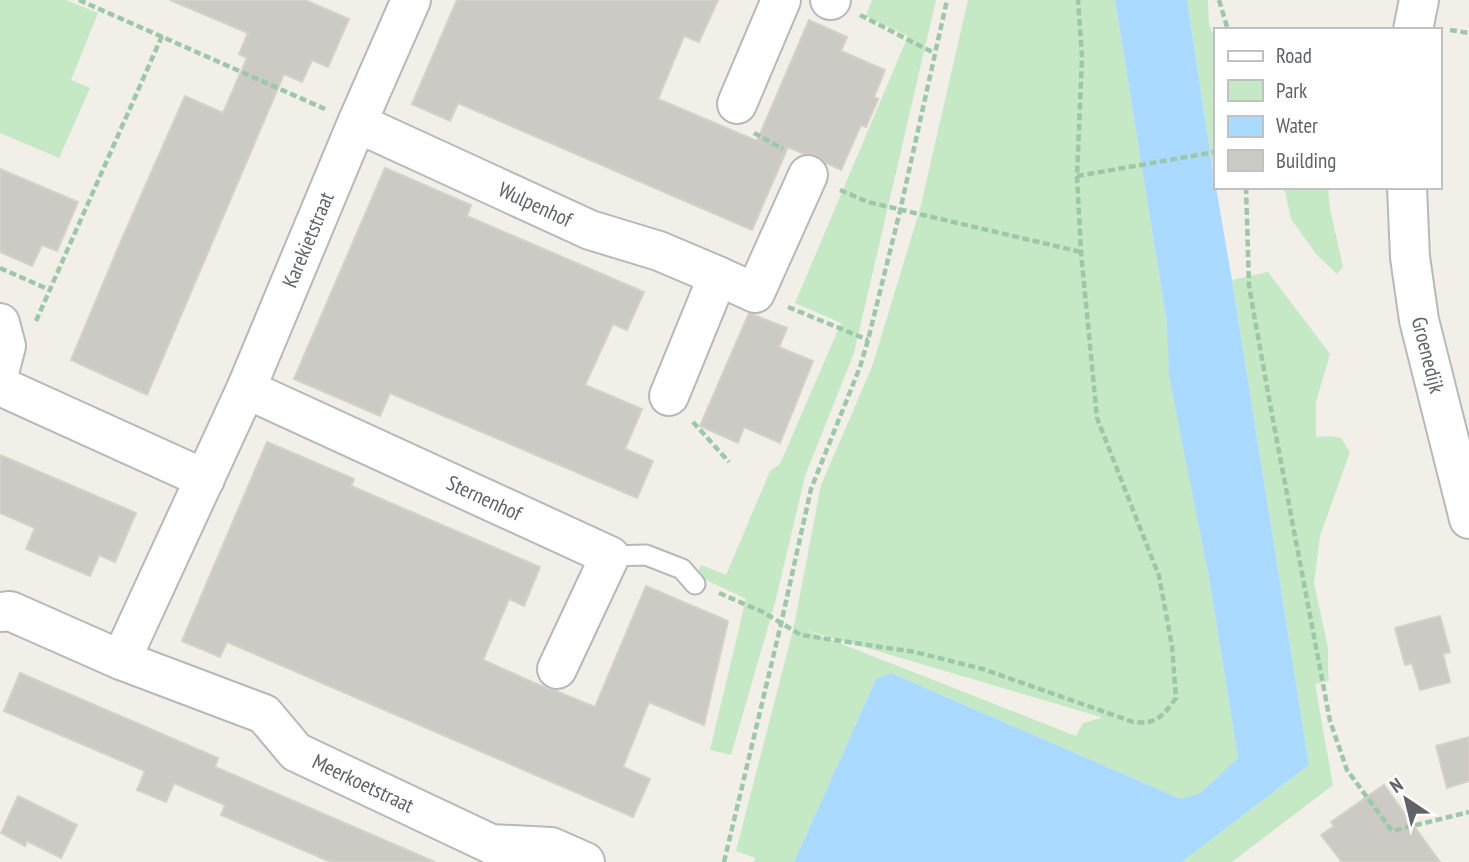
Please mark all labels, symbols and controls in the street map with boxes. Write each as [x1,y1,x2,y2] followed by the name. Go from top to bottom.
[1214,28,1441,189] legend
[1276,42,1312,69] text: Road
[1276,77,1307,104] text: Park
[1276,112,1318,139] text: Water
[1276,147,1336,174] text: Building
[494,176,577,233] street label: Wulpenhof
[276,188,340,292] street label: Karekietstraat
[1406,314,1451,396] street label: Groenedijk
[442,469,527,527] street label: Sternenhof
[308,748,419,819] street label: Meerkoetstraat
[1371,764,1441,834] north arrow
[1385,772,1407,798] text: N

